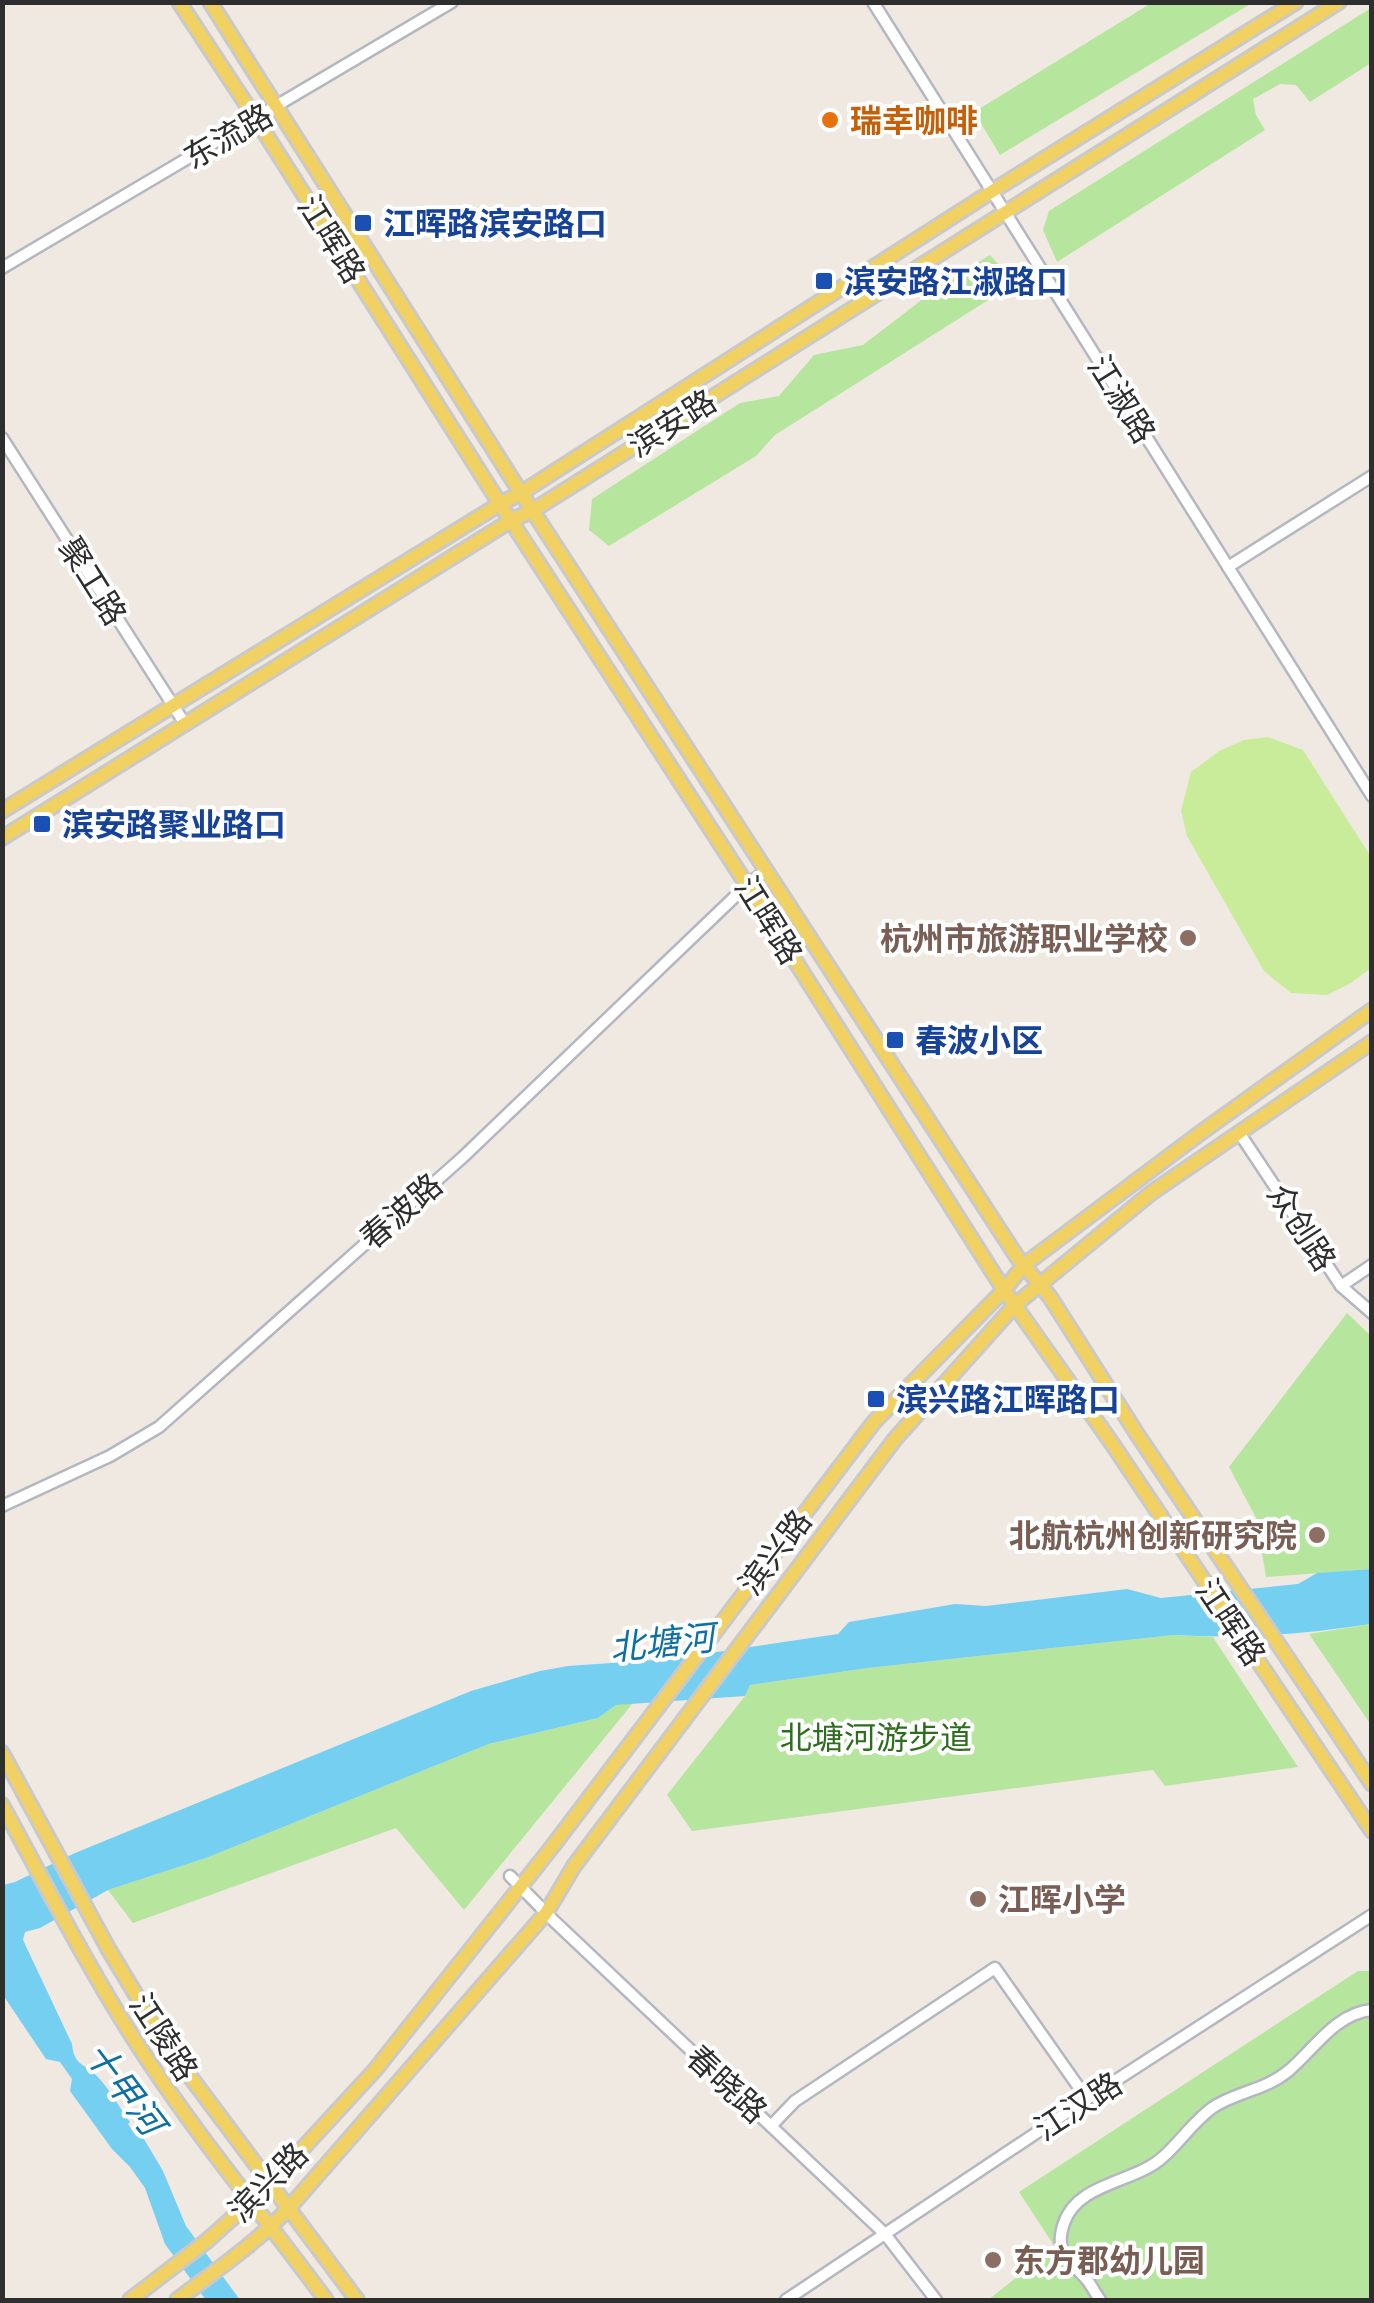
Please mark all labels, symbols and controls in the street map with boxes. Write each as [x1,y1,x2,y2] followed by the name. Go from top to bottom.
[177,96,279,176] street label: 东流路
[850,102,978,139] place label: 瑞幸咖啡
[819,109,841,131] marker: 瑞幸咖啡
[291,188,373,290] street label: 江晖路
[383,205,607,242] place label: 江晖路滨安路口
[352,212,374,234] marker: 江晖路滨安路口
[844,263,1068,300] place label: 滨安路江淑路口
[813,270,835,292] marker: 滨安路江淑路口
[1081,348,1163,450] street label: 江淑路
[621,382,723,464] street label: 滨安路
[52,530,134,632] street label: 聚工路
[62,806,286,843] place label: 滨安路聚业路口
[31,813,53,835] marker: 滨安路聚业路口
[728,869,810,971] street label: 江晖路
[880,920,1168,957] place label: 杭州市旅游职业学校
[1177,927,1199,949] marker: 杭州市旅游职业学校
[915,1022,1043,1059] place label: 春波小区
[884,1029,906,1051] marker: 春波小区
[353,1166,449,1256] street label: 春波路
[1260,1177,1344,1277] street label: 众创路
[896,1381,1120,1418] place label: 滨兴路江晖路口
[865,1388,887,1410] marker: 滨兴路江晖路口
[731,1503,819,1601] street label: 滨兴路
[1009,1517,1297,1554] place label: 北航杭州创新研究院
[1306,1524,1328,1546] marker: 北航杭州创新研究院
[1189,1572,1273,1672] street label: 江晖路
[608,1616,722,1667] water label: 北塘河
[780,1719,972,1756] park label: 北塘河游步道
[998,1881,1126,1918] place label: 江晖小学
[967,1888,989,1910] marker: 江晖小学
[122,1987,206,2087] street label: 江陵路
[77,2034,176,2147] water label: 十甲河
[679,2038,775,2130] street label: 春晓路
[1028,2064,1128,2148] street label: 江汉路
[221,2135,315,2229] street label: 滨兴路
[1013,2242,1205,2279] place label: 东方郡幼儿园
[982,2249,1004,2271] marker: 东方郡幼儿园

